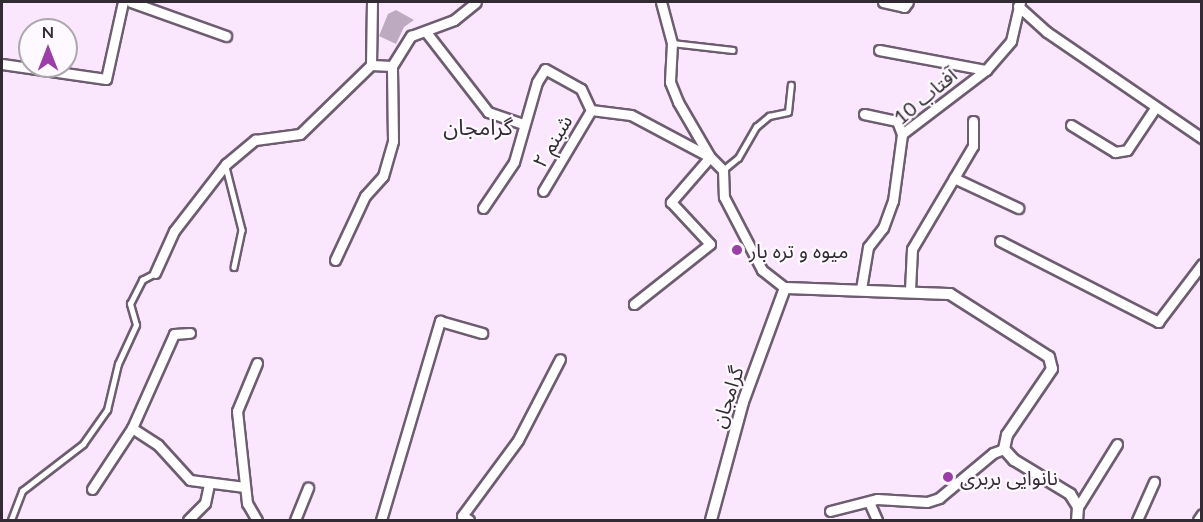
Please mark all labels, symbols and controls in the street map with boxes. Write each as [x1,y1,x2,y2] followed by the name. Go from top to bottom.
[18,18,78,78] north arrow
[42,22,54,41] text: N
[889,63,961,129] street label: آفتاب 10
[527,110,577,172] street label: شبنم ۲
[443,114,513,140] district label: گرامجان
[749,238,849,262] place label: میوه و تره بار
[730,243,744,257] marker: میوه و تره بار
[706,363,748,431] street label: گرامجان
[960,465,1058,489] place label: نانوایی بربری
[941,470,955,484] marker: نانوایی بربری

